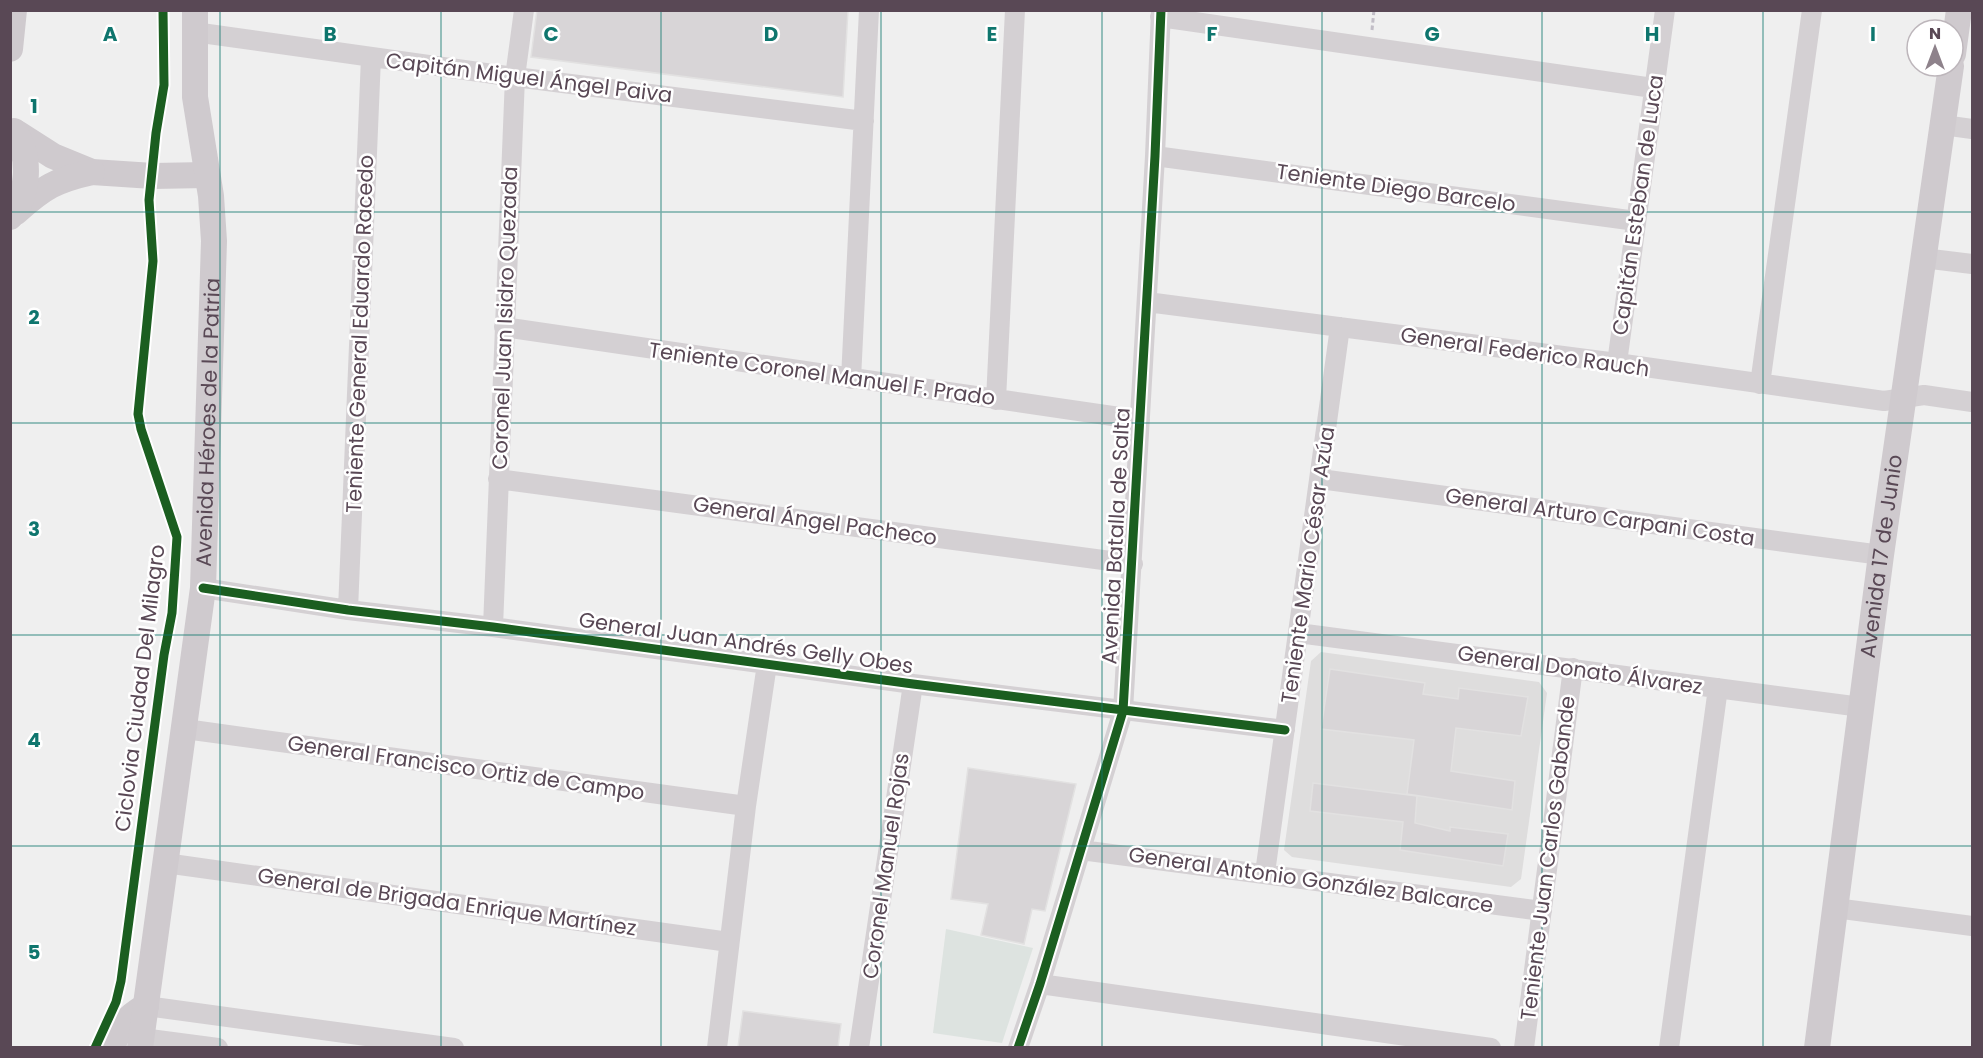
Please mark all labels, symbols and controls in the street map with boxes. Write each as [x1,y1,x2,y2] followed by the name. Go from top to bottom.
[1905,18,1965,78] north arrow
[103,20,118,48] text: A
[323,20,337,48] text: B
[543,20,559,48] text: C
[764,20,778,48] text: D
[987,20,997,48] text: E
[1207,20,1218,48] text: F
[1424,20,1440,48] text: G
[1645,20,1659,48] text: H
[1870,20,1876,48] text: I
[1929,22,1941,45] text: N
[384,46,674,109] street label: Capitán Miguel Ángel Paiva
[1605,73,1670,337] street label: Capitán Esteban de Luca
[30,92,38,120] text: 1
[339,154,380,514] street label: Teniente General Eduardo Racedo
[1275,156,1518,219] street label: Teniente Diego Barcelo
[485,166,524,470] street label: Coronel Juan Isidro Quezada
[189,277,227,567] street label: Avenida Héroes de la Patria
[28,303,40,331] text: 2
[1399,320,1651,383] street label: General Federico Rauch
[647,335,997,412] street label: Teniente Coronel Manuel F. Prado
[1094,407,1137,665] street label: Avenida Batalla de Salta
[1274,425,1341,705] street label: Teniente Mario César Azúa
[1853,453,1909,660] street label: Avenida 17 de Junio
[1444,480,1757,553] street label: General Arturo Carpani Costa
[691,489,939,552] street label: General Ángel Pacheco
[28,515,40,543] text: 3
[107,543,172,833] street label: Ciclovia Ciudad Del Milagro
[577,605,915,680] street label: General Juan Andrés Gelly Obes
[1456,638,1704,701] street label: General Donato Álvarez
[1513,694,1582,1022] street label: Teniente Juan Carlos Gabande
[27,726,41,754] text: 4
[286,728,646,807] street label: General Francisco Ortiz de Campo
[855,751,916,981] street label: Coronel Manuel Rojas
[1127,840,1495,919] street label: General Antonio González Balcarce
[256,861,638,942] street label: General de Brigada Enrique Martínez
[28,938,41,966] text: 5

